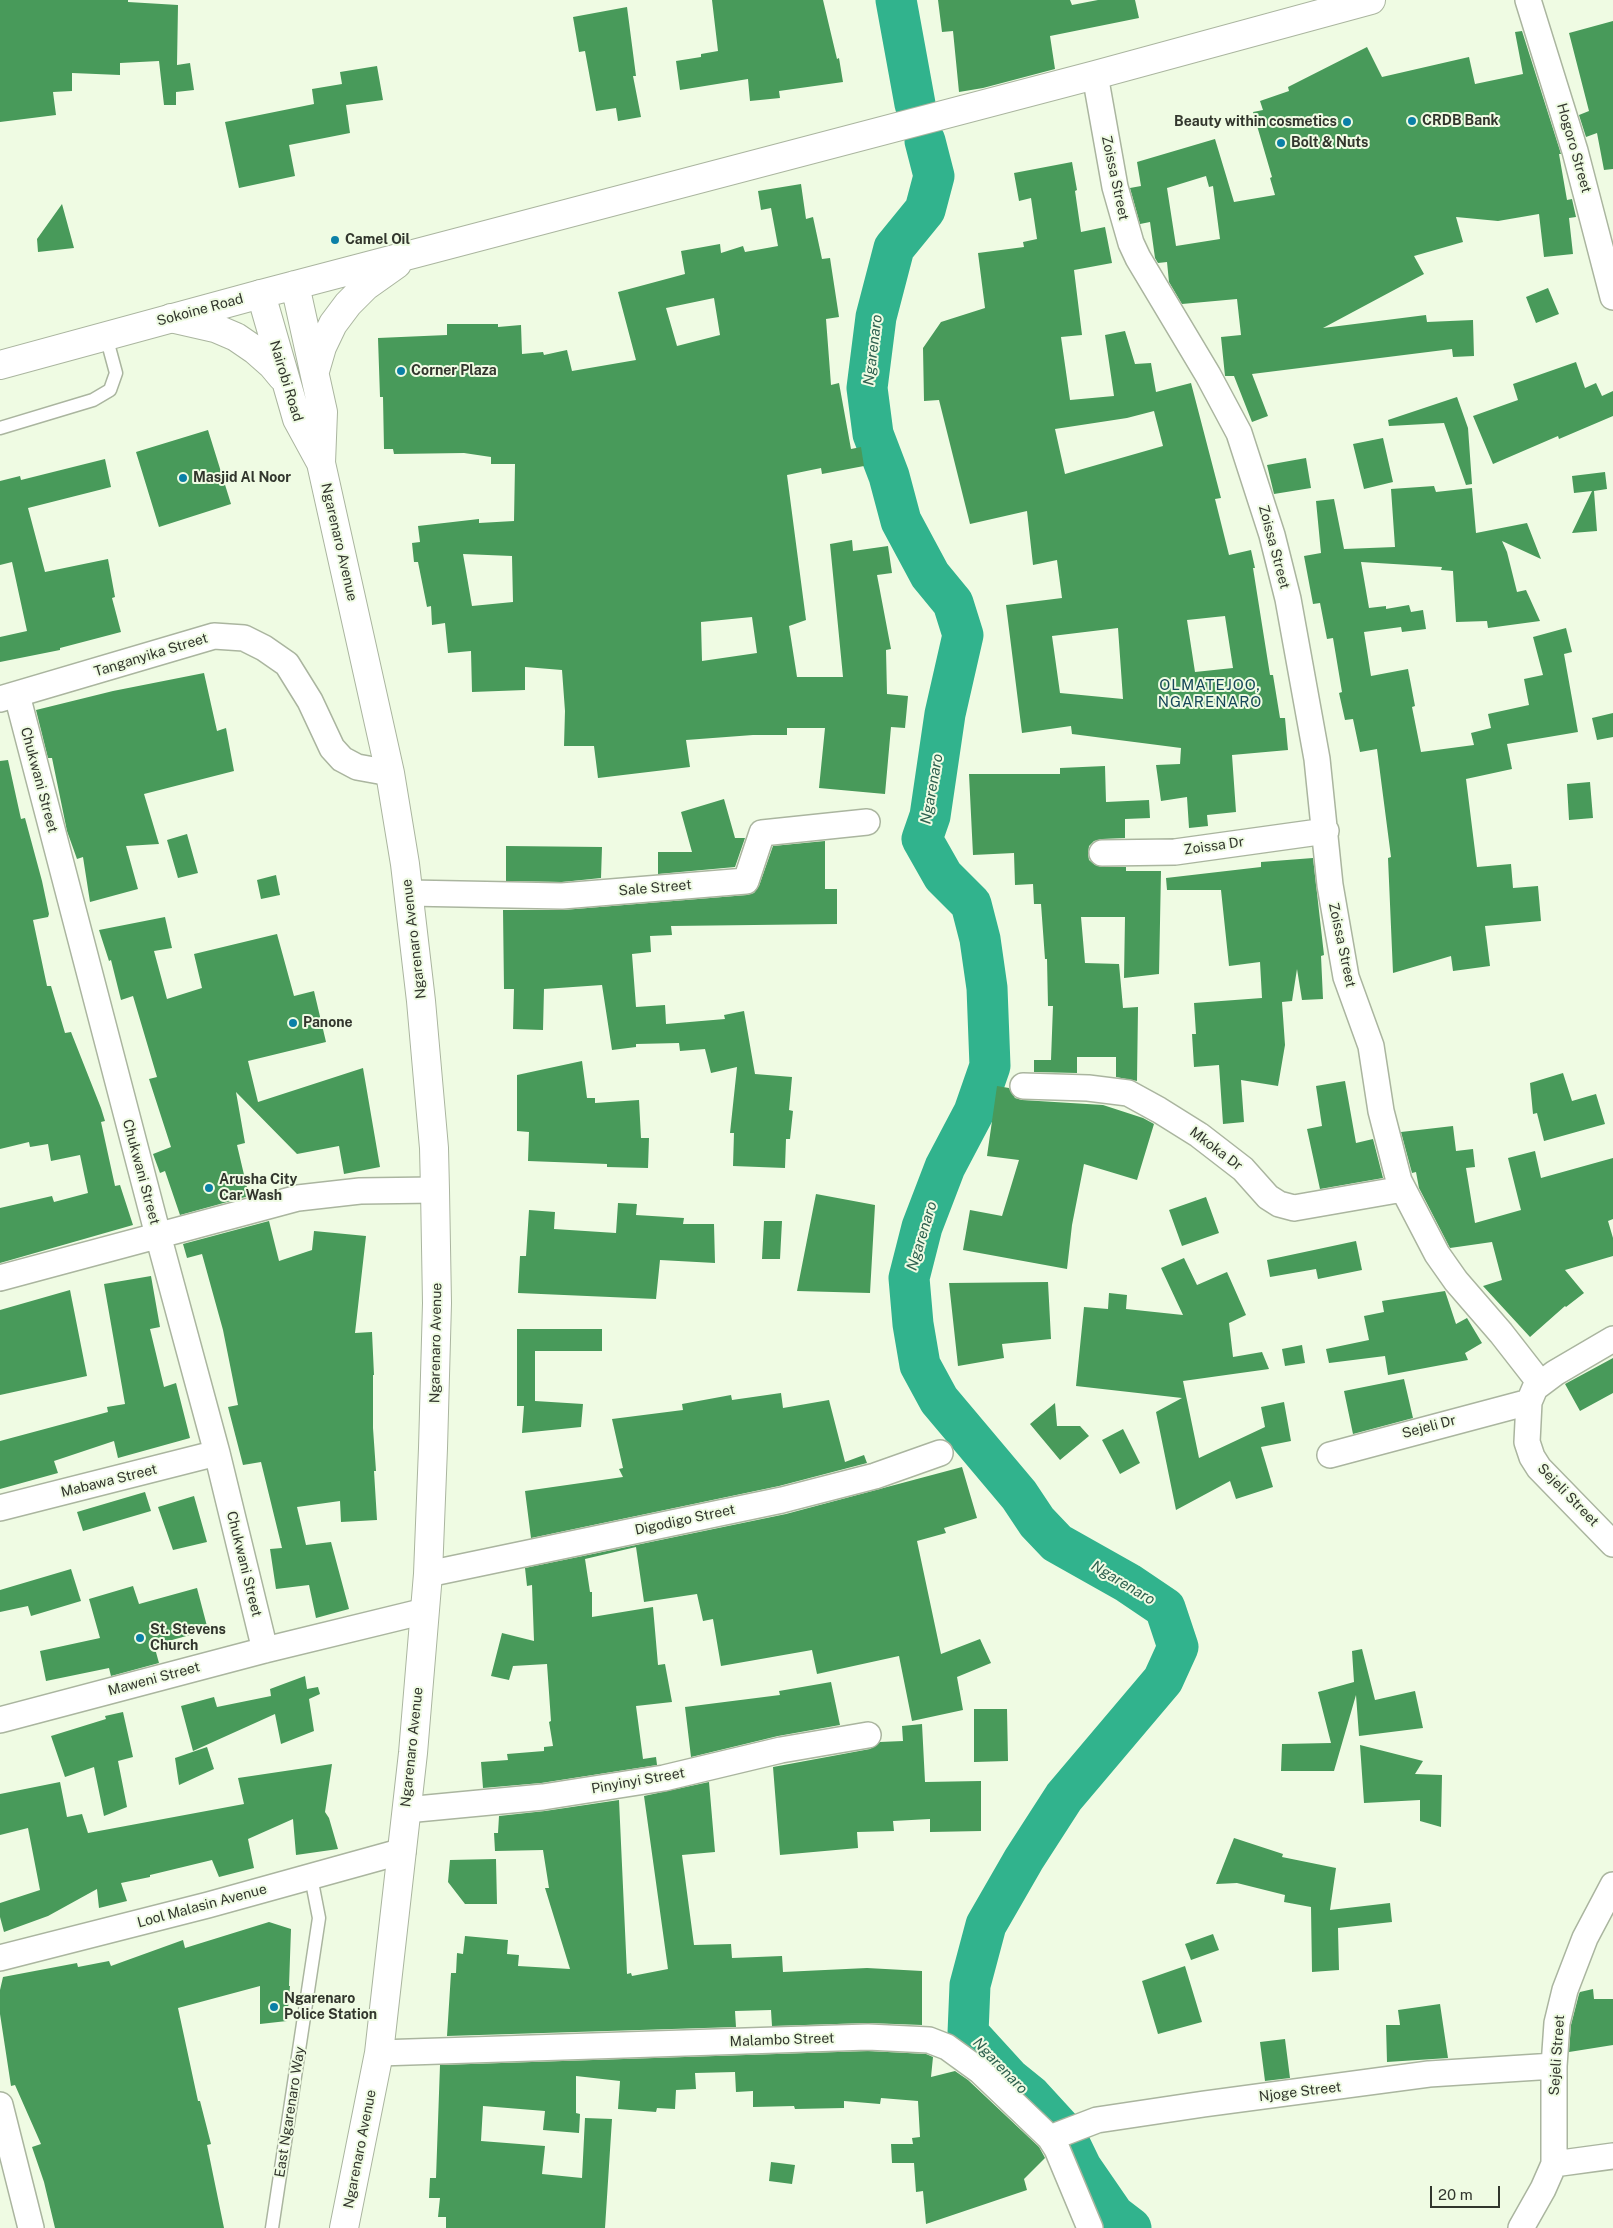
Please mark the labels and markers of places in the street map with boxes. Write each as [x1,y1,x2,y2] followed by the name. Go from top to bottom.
[1422,113,1499,129] place label: CRDB Bank
[1174,114,1337,130] place label: Beauty within cosmetics
[1406,115,1418,127] marker: CRDB Bank
[1341,116,1353,128] marker: Beauty within cosmetics
[1291,135,1368,151] place label: Bolt & Nuts
[1275,137,1287,149] marker: Bolt & Nuts
[345,232,410,248] place label: Camel Oil
[329,234,341,246] marker: Camel Oil
[411,363,497,379] place label: Corner Plaza
[395,365,407,377] marker: Corner Plaza
[193,470,291,486] place label: Masjid Al Noor
[177,472,189,484] marker: Masjid Al Noor
[303,1015,353,1031] place label: Panone
[287,1017,299,1029] marker: Panone
[219,1172,297,1204] place label: Arusha City Car Wash
[203,1182,215,1194] marker: Arusha City Car Wash
[150,1622,226,1654] place label: St. Stevens Church
[134,1632,146,1644] marker: St. Stevens Church
[284,1991,377,2024] place label: Ngarenaro Police Station
[268,2001,280,2013] marker: Ngarenaro Police Station

